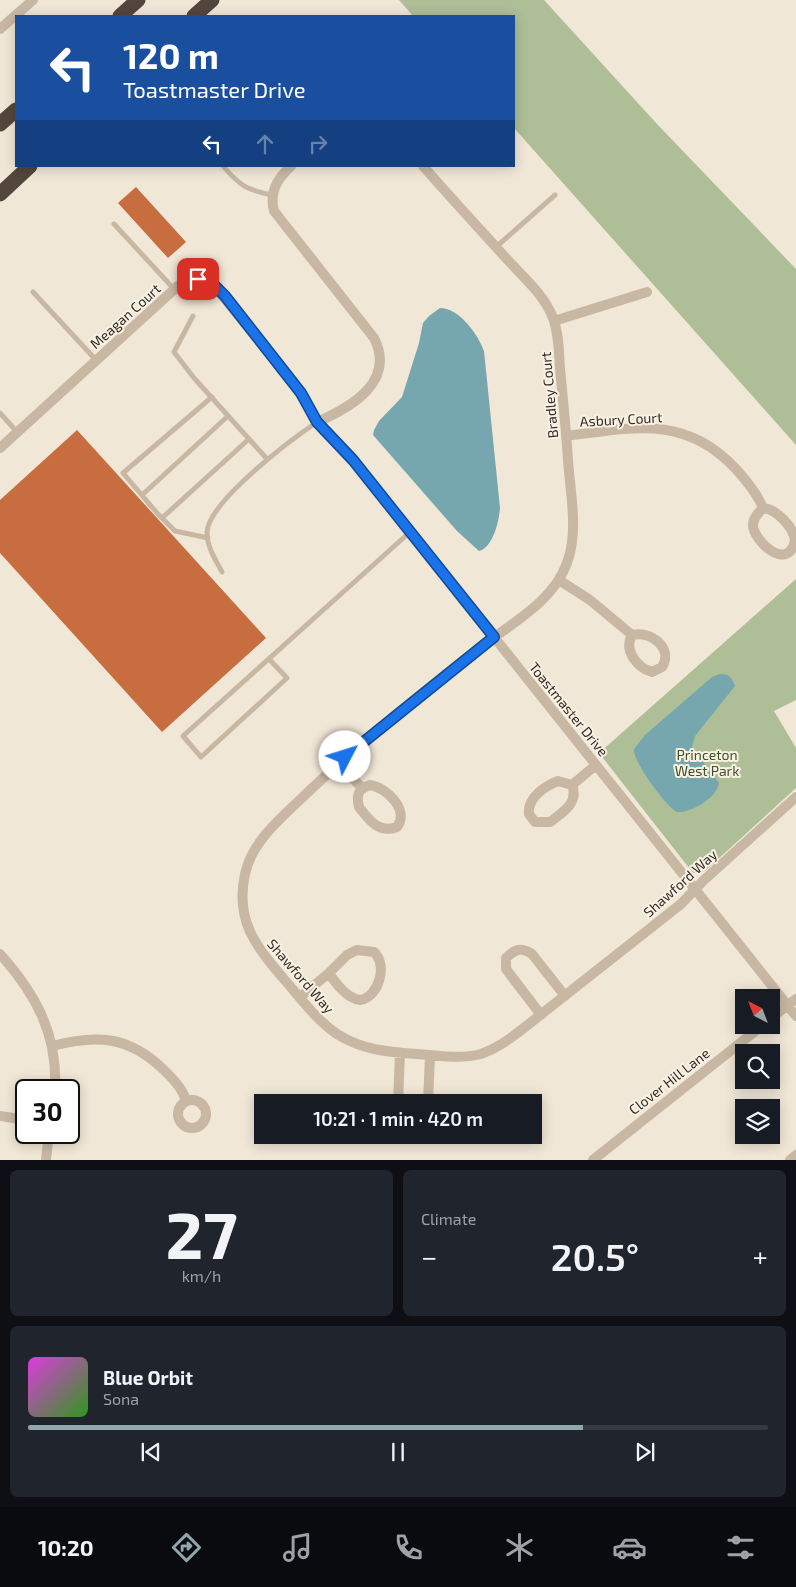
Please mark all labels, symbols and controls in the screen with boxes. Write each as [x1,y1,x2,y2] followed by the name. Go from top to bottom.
[123,34,219,76] text: 120 m
[40,35,105,100] icon: left
[123,76,306,102] text: Toastmaster Drive
[198,130,226,158] icon: left
[251,130,279,158] icon: ahead
[304,130,332,158] icon: right
[177,258,219,300] pin
[184,265,212,293] icon: arrive
[86,280,164,352] street label: Meagan Court
[537,351,561,439] street label: Bradley Court
[579,408,663,430] street label: Asbury Court
[526,658,612,760] street label: Toastmaster Drive
[318,730,370,782] position arrow
[675,746,739,779] park label: Princeton West Park
[640,845,721,920] street label: Shawford Way
[264,935,338,1017] street label: Shawford Way
[735,989,780,1034] north arrow
[735,989,780,1144] map controls
[625,1044,713,1118] street label: Clover Hill Lane
[735,1044,780,1089] button: search
[15,1079,80,1144] speed limit sign: 30
[735,1099,780,1144] button: layers
[313,1107,483,1130] text: 10:21 · 1 min · 420 m
[165,1194,238,1272] text: 27
[421,1209,476,1228] text: Climate
[551,1233,639,1279] text: 20.5°
[421,1239,437,1273] text: −
[753,1239,768,1273] text: +
[182,1266,221,1285] text: km/h
[103,1366,193,1389] text: Blue Orbit
[103,1389,139,1408] text: Sona
[137,1438,165,1466] icon: previous
[384,1438,412,1466] icon: pause
[631,1438,659,1466] icon: next
[169,1530,204,1565] icon: directions
[280,1530,315,1565] icon: music
[391,1530,426,1565] icon: phone
[502,1530,537,1565] icon: climate
[612,1530,647,1565] icon: car
[723,1530,758,1565] icon: filters
[38,1534,94,1560] text: 10:20

